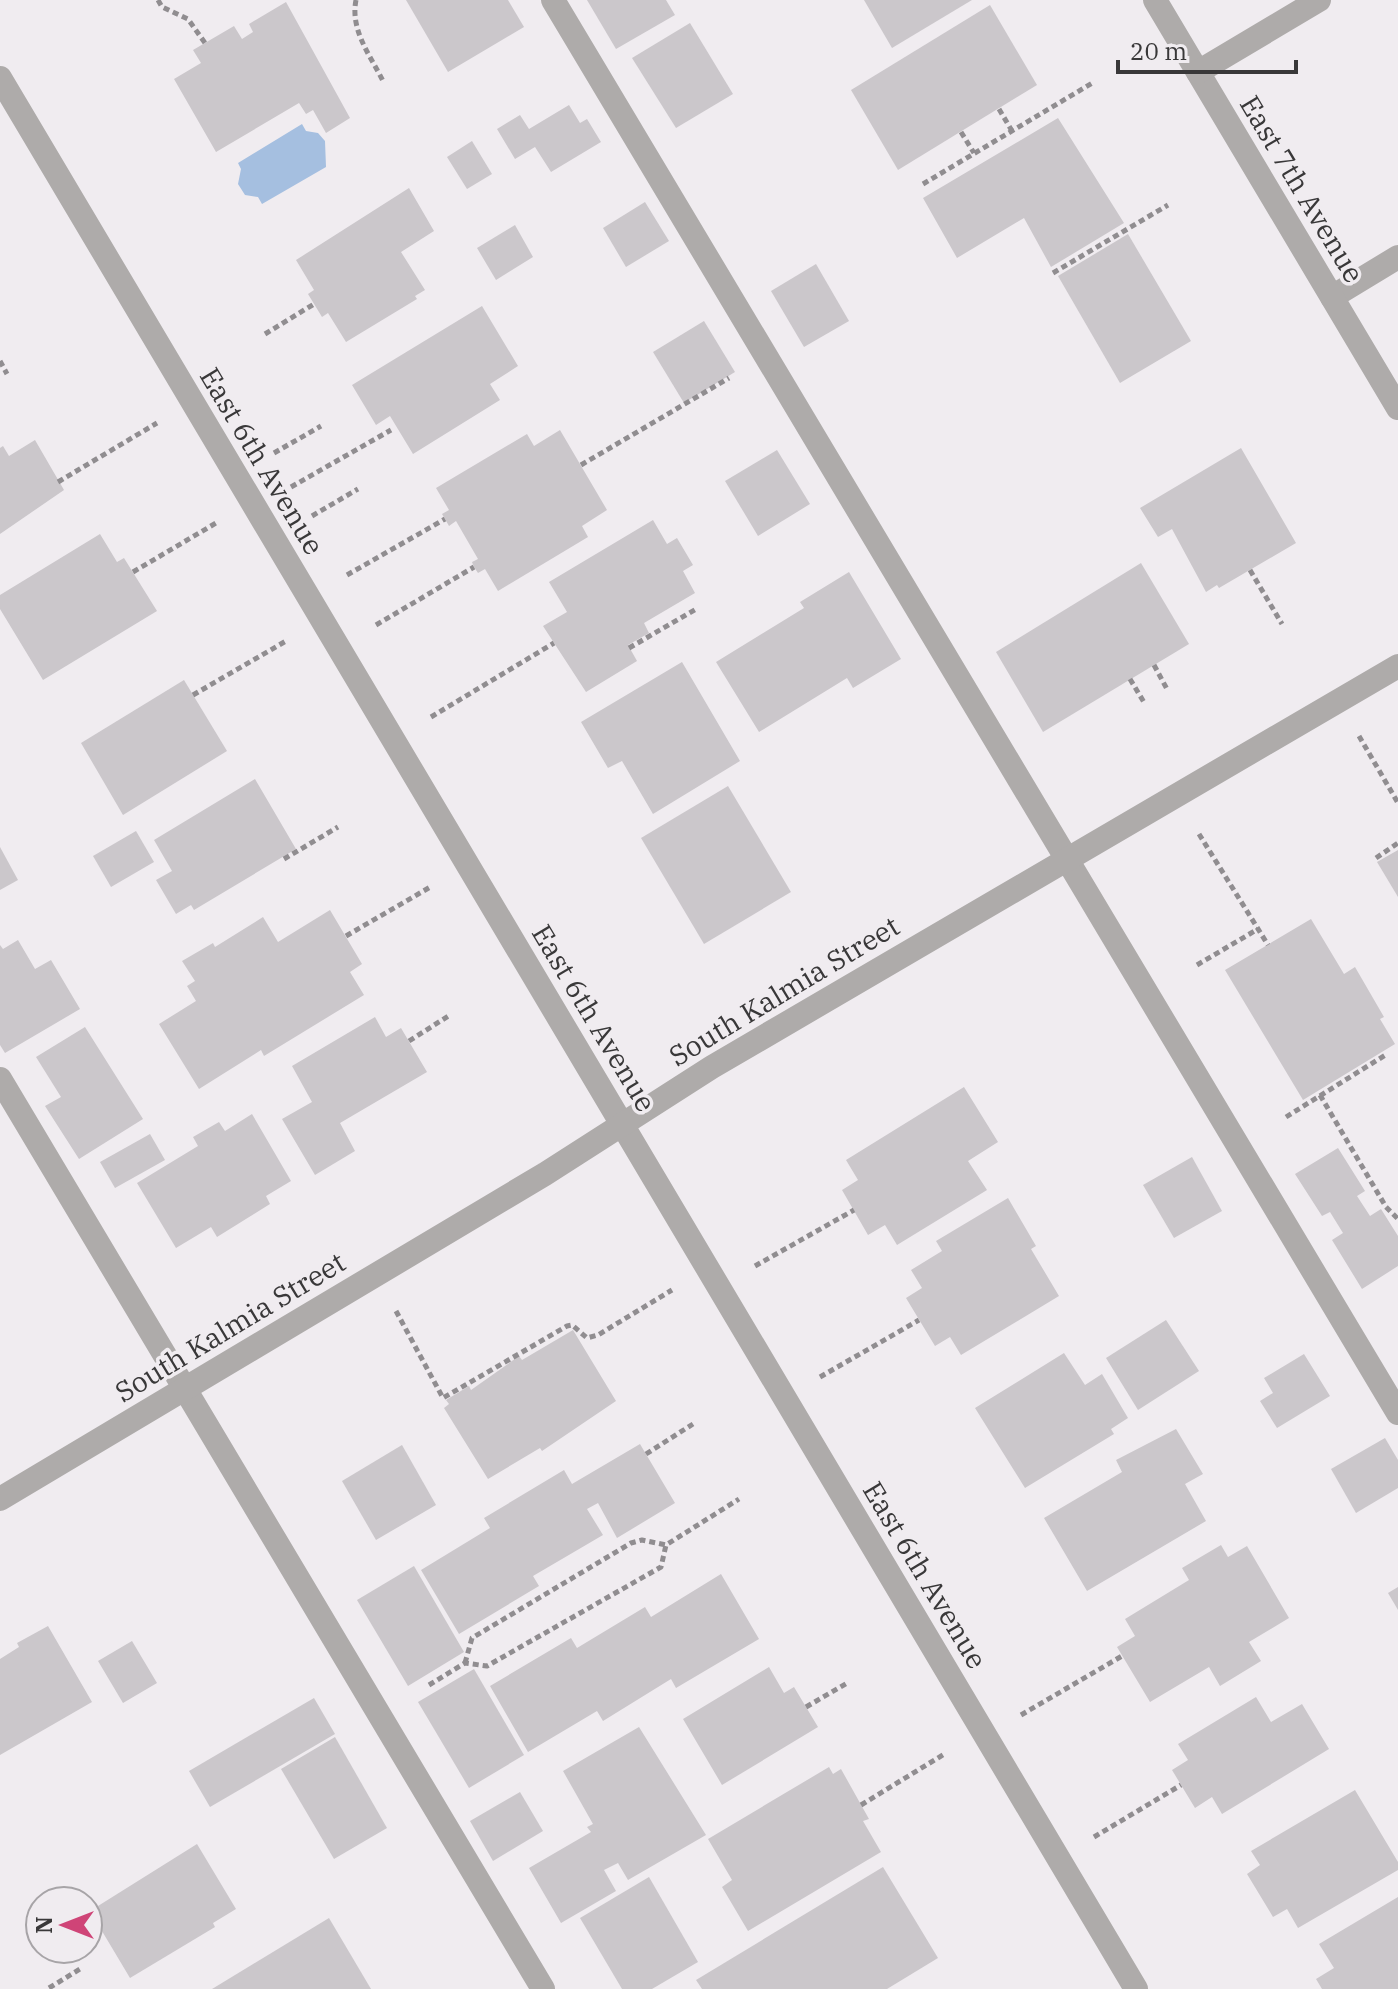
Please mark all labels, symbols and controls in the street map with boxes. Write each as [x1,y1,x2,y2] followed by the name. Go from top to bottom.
[1118,24,1296,74] scale bar
[1130,35,1187,67] text: 20 m
[1232,88,1373,289] street label: East 7th Avenue
[192,360,333,561] street label: East 6th Avenue
[662,907,906,1074] street label: South Kalmia Street
[524,917,665,1118] street label: East 6th Avenue
[108,1243,352,1410] street label: South Kalmia Street
[855,1474,996,1675] street label: East 6th Avenue
[24,1885,104,1965] north arrow
[29,1916,58,1934] text: N

